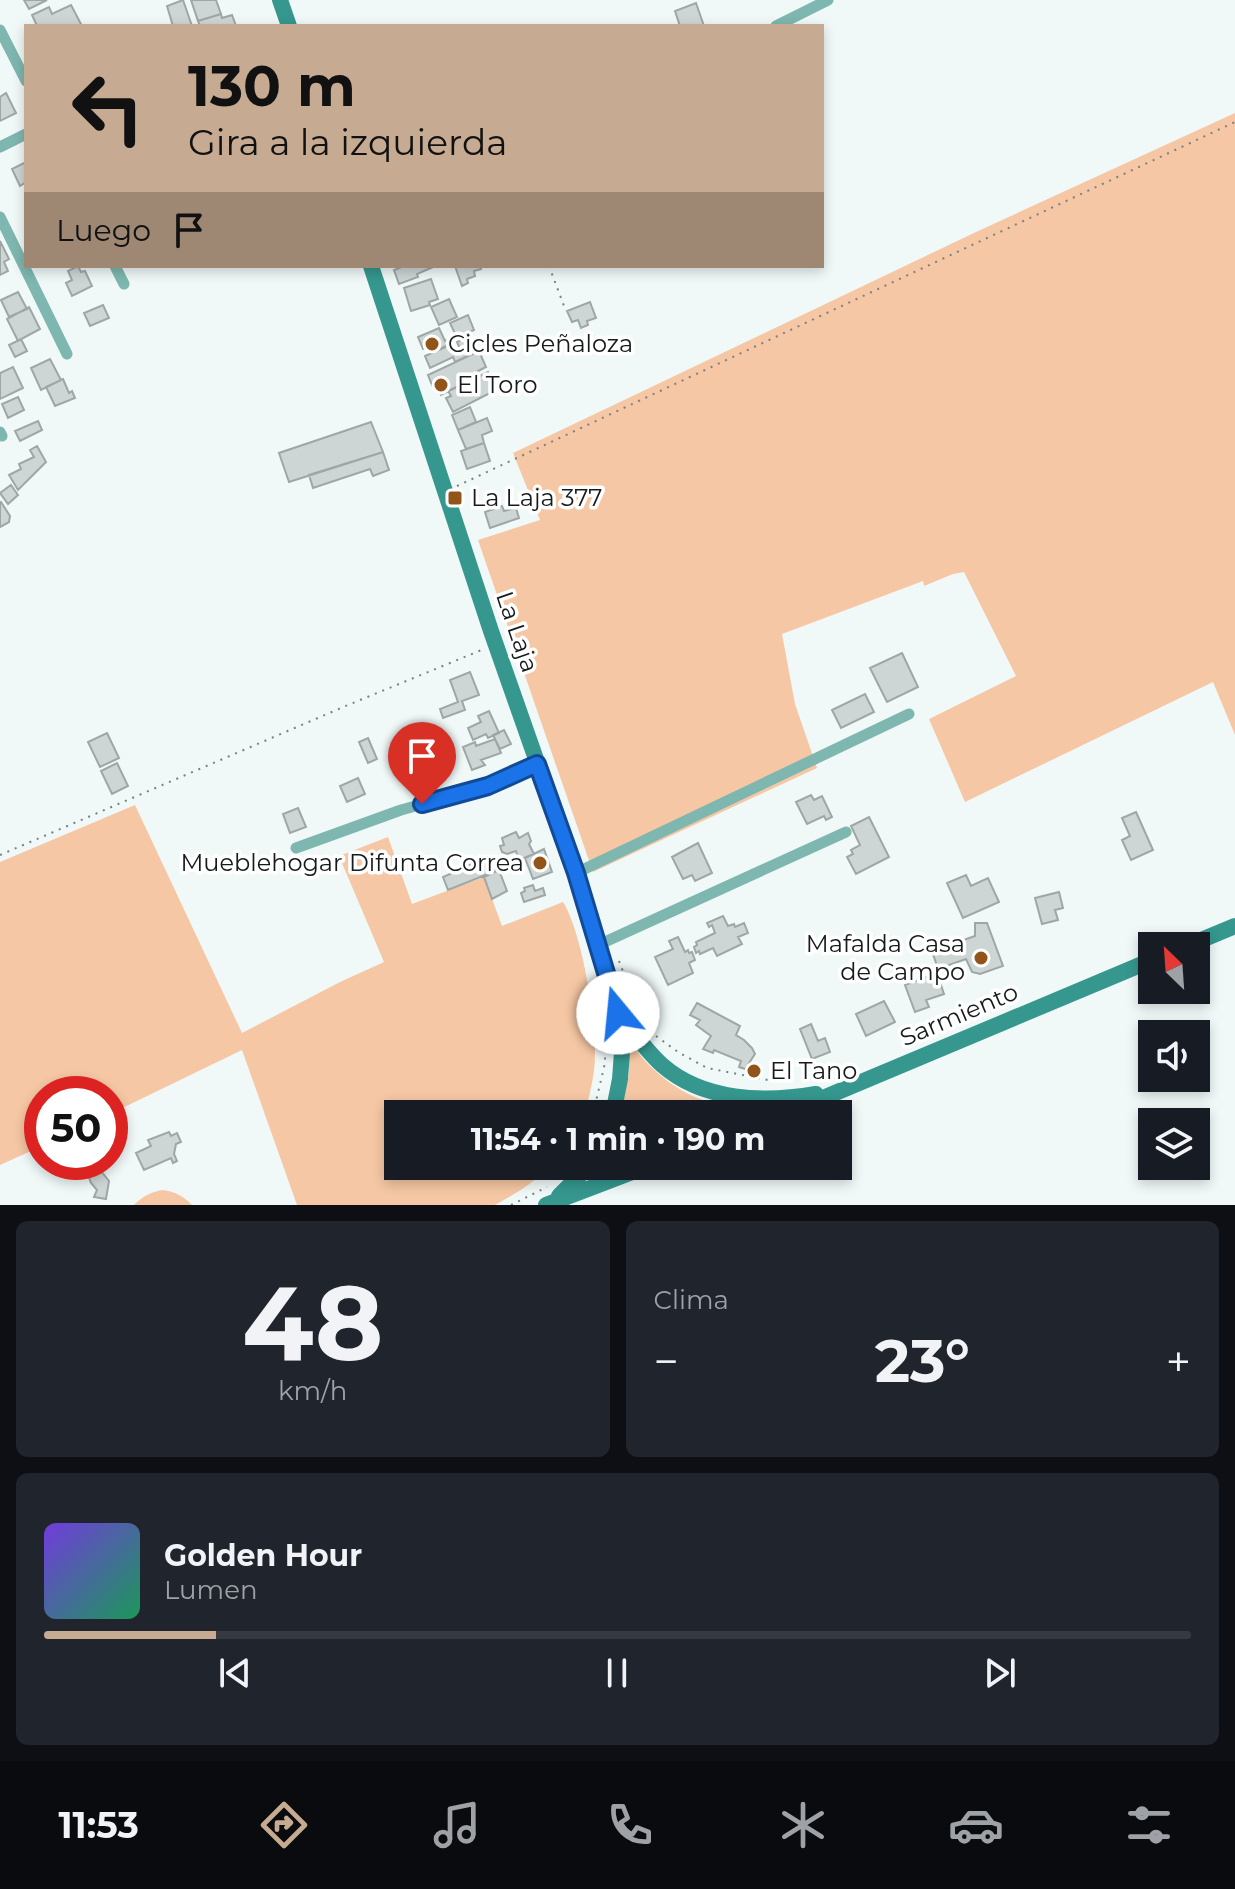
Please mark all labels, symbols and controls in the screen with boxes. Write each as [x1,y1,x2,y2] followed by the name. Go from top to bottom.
[188,52,356,120] text: 130 m
[56,56,160,160] icon: left
[188,120,508,164] text: Gira a la izquierda
[167,208,211,252] icon: arrive
[56,212,151,249] text: Luego
[448,329,633,358] place label: Cicles Peñaloza
[423,335,441,353] marker: Cicles Peñaloza
[457,370,538,399] place label: El Toro
[432,376,450,394] marker: El Toro
[471,483,602,512] place label: La Laja 377
[446,489,464,507] marker: La Laja 377
[490,588,545,676] street label: La Laja
[388,722,456,804] pin
[400,734,444,778] icon: arrive
[180,848,524,877] place label: Mueblehogar Difunta Correa
[531,854,549,872] marker: Mueblehogar Difunta Correa
[806,929,965,986] place label: Mafalda Casa de Campo
[1138,932,1210,1004] north arrow
[1138,932,1210,1180] map controls
[972,949,990,967] marker: Mafalda Casa de Campo
[576,971,660,1055] position arrow
[895,977,1022,1052] street label: Sarmiento
[1138,1020,1210,1092] button: sound
[770,1056,857,1085] place label: El Tano
[745,1062,763,1080] marker: El Tano
[24,1076,128,1180] speed limit sign: 50
[1138,1108,1210,1180] button: layers
[471,1121,765,1158] text: 11:54 · 1 min · 190 m
[242,1259,383,1386] text: 48
[654,1284,729,1316] text: Clima
[875,1324,970,1397] text: 23°
[654,1334,679,1388] text: −
[1166,1334,1191,1388] text: +
[278,1375,347,1407] text: km/h
[164,1537,362,1574] text: Golden Hour
[164,1574,257,1606] text: Lumen
[213,1651,257,1695] icon: previous
[595,1651,639,1695] icon: pause
[978,1651,1022,1695] icon: next
[256,1797,312,1853] icon: directions
[429,1797,485,1853] icon: music
[602,1797,658,1853] icon: phone
[775,1797,831,1853] icon: climate
[948,1797,1004,1853] icon: car
[1121,1797,1177,1853] icon: filters
[58,1803,139,1847] text: 11:53

